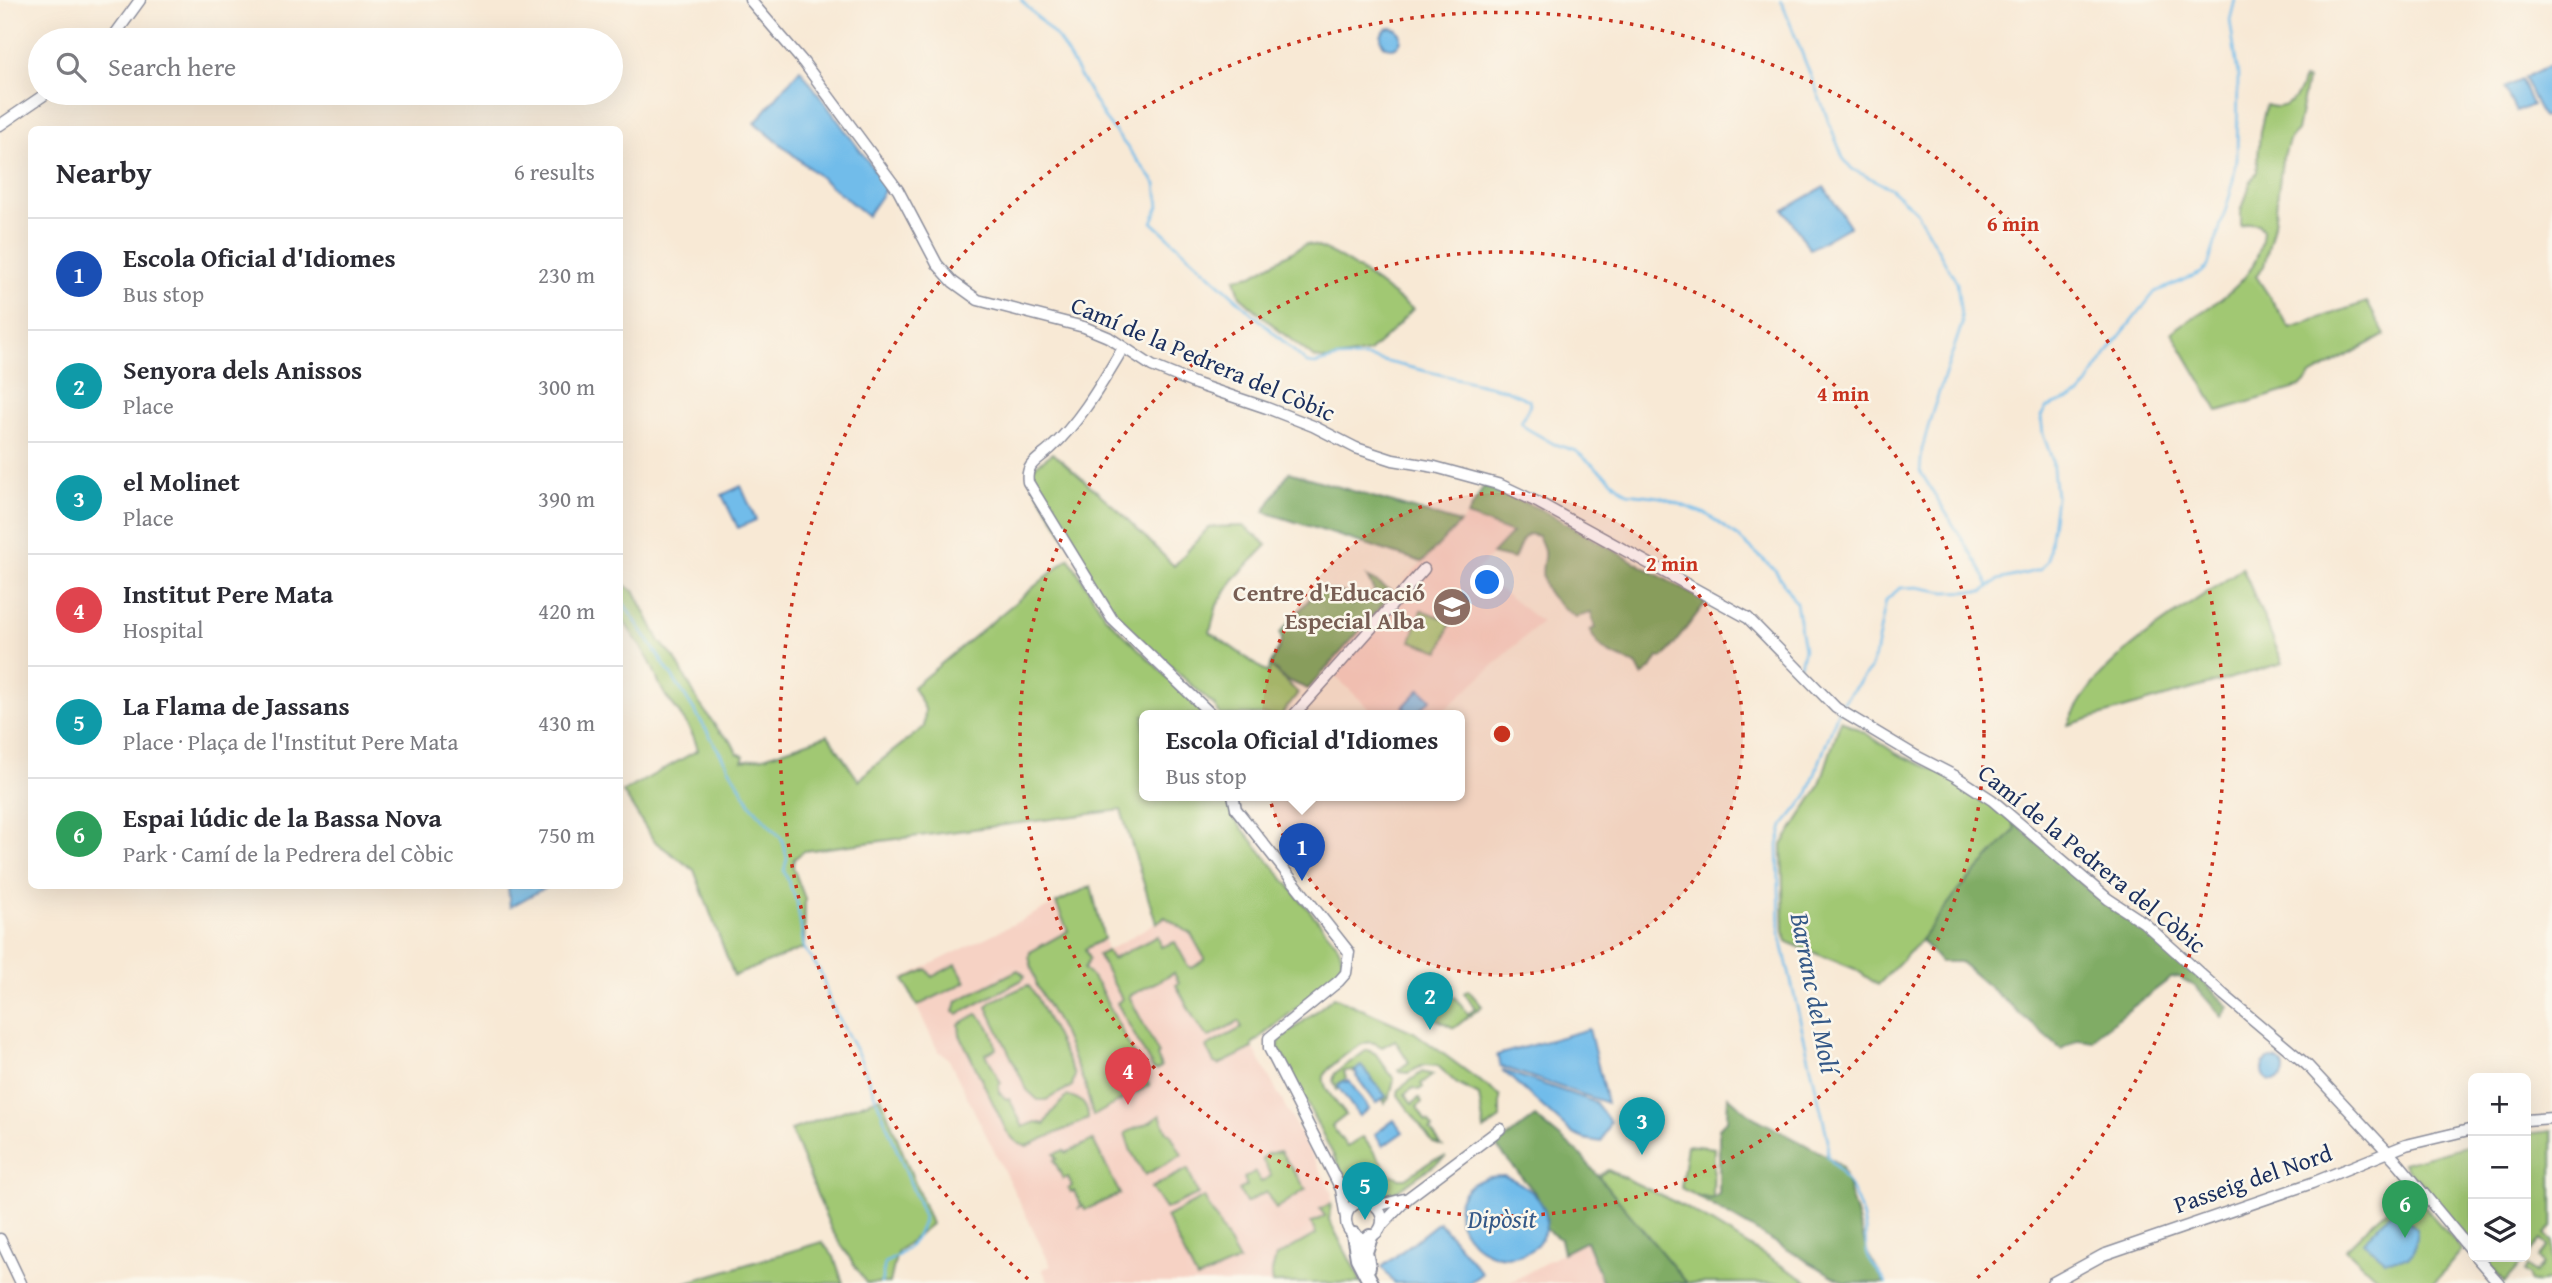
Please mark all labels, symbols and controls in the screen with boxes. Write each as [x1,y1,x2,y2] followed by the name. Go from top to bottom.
[28,28,623,105] search box
[108,47,236,86] text: Search here
[52,48,90,86] icon: search
[56,150,152,194] text: Nearby
[514,155,595,188] text: 6 results
[1987,208,2040,239] text: 6 min
[123,238,396,277] text: Escola Oficial d'Idiomes
[73,258,85,291] text: 1
[538,258,595,291] text: 230 m
[123,277,204,310] text: Bus stop
[1066,287,1341,430] street label: Camí de la Pedrera del Còbic
[123,350,362,389] text: Senyora dels Anissos
[73,370,85,403] text: 2
[538,370,595,403] text: 300 m
[1817,378,1870,409] text: 4 min
[123,389,174,422] text: Place
[123,462,240,501] text: el Molinet
[73,482,85,515] text: 3
[538,482,595,515] text: 390 m
[123,501,174,534] text: Place
[1646,548,1699,579] text: 2 min
[1470,565,1504,599] your location
[123,574,333,613] text: Institut Pere Mata
[1233,575,1426,638] place label: Centre d'Educació Especial Alba
[1431,586,1473,628] school or university icon: Centre d'Educació Especial Alba
[73,594,85,627] text: 4
[538,594,595,627] text: 420 m
[123,613,203,646] text: Hospital
[123,686,350,725] text: La Flama de Jassans
[73,706,85,739] text: 5
[538,706,595,739] text: 430 m
[1139,710,1465,801] popup
[1166,720,1438,759] text: Escola Oficial d'Idiomes
[1490,722,1514,746] centre of rings
[123,725,458,758] text: Place · Plaça de l'Institut Pere Mata
[1971,756,2214,962] street label: Camí de la Pedrera del Còbic
[1166,759,1247,792] text: Bus stop
[123,798,442,837] text: Espai lúdic de la Bassa Nova
[73,818,85,851] text: 6
[538,818,595,851] text: 750 m
[1279,823,1325,881] pin: 1
[123,837,453,870] text: Park · Camí de la Pedrera del Còbic
[1781,908,1851,1079] water label: Barranc del Molí
[1407,972,1453,1030] pin: 2
[1105,1047,1151,1105] pin: 4
[2468,1073,2531,1262] map controls
[2468,1073,2531,1136] button: +
[1619,1097,1665,1155] pin: 3
[2169,1135,2337,1222] street label: Passeig del Nord
[2468,1136,2531,1199] button: −
[1342,1162,1388,1220] pin: 5
[2382,1180,2428,1238] pin: 6
[1466,1199,1537,1238] water label: Dipòsit
[2468,1199,2531,1262] button: layers

